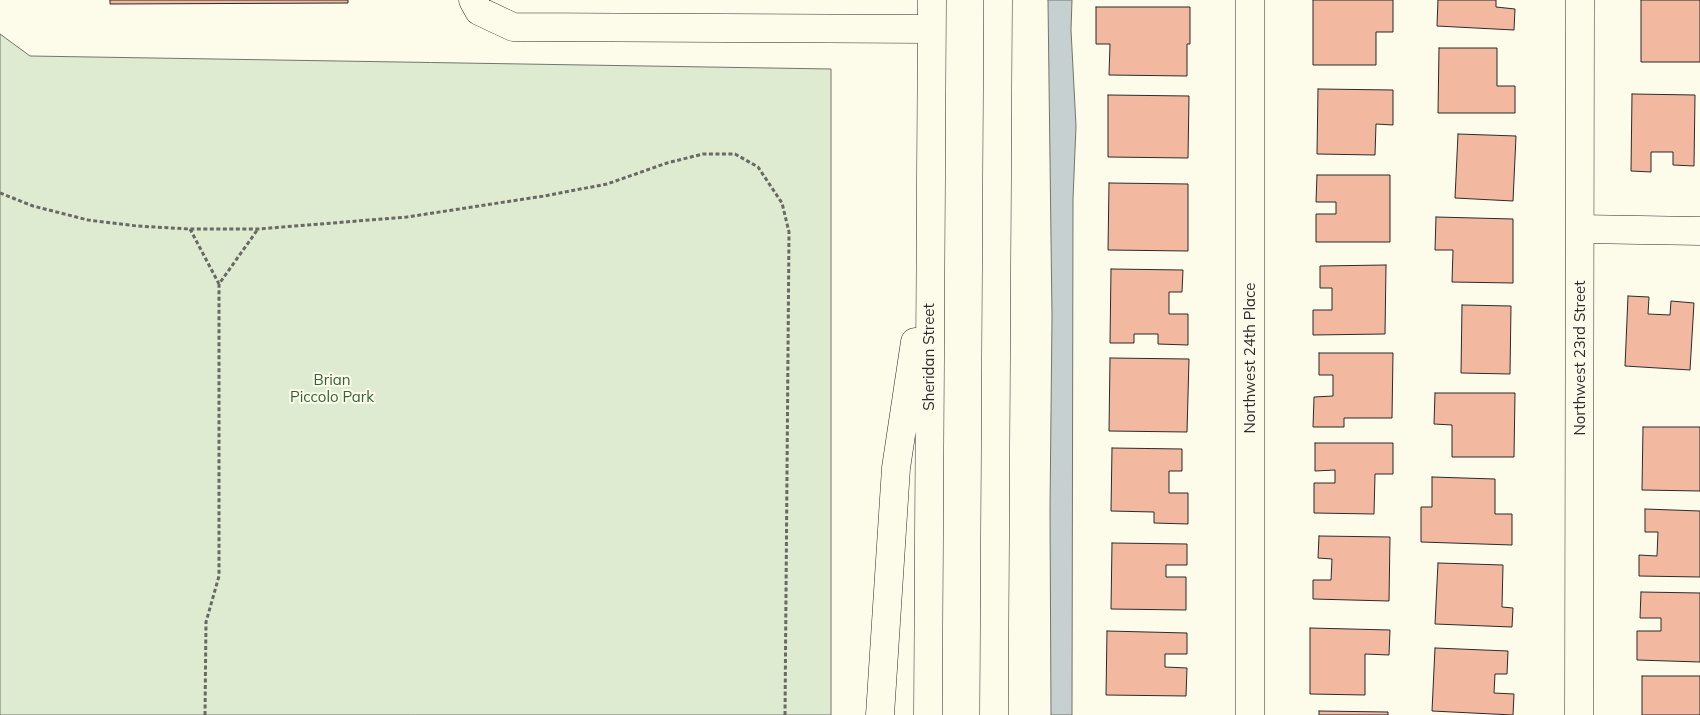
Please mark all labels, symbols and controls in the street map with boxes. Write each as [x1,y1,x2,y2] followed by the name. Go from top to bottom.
[1571,281,1589,435] street label: Northwest 23rd Street
[1241,283,1259,433] street label: Northwest 24th Place
[920,303,938,411] street label: Sheridan Street
[290,371,374,406] park label: Brian Piccolo Park

